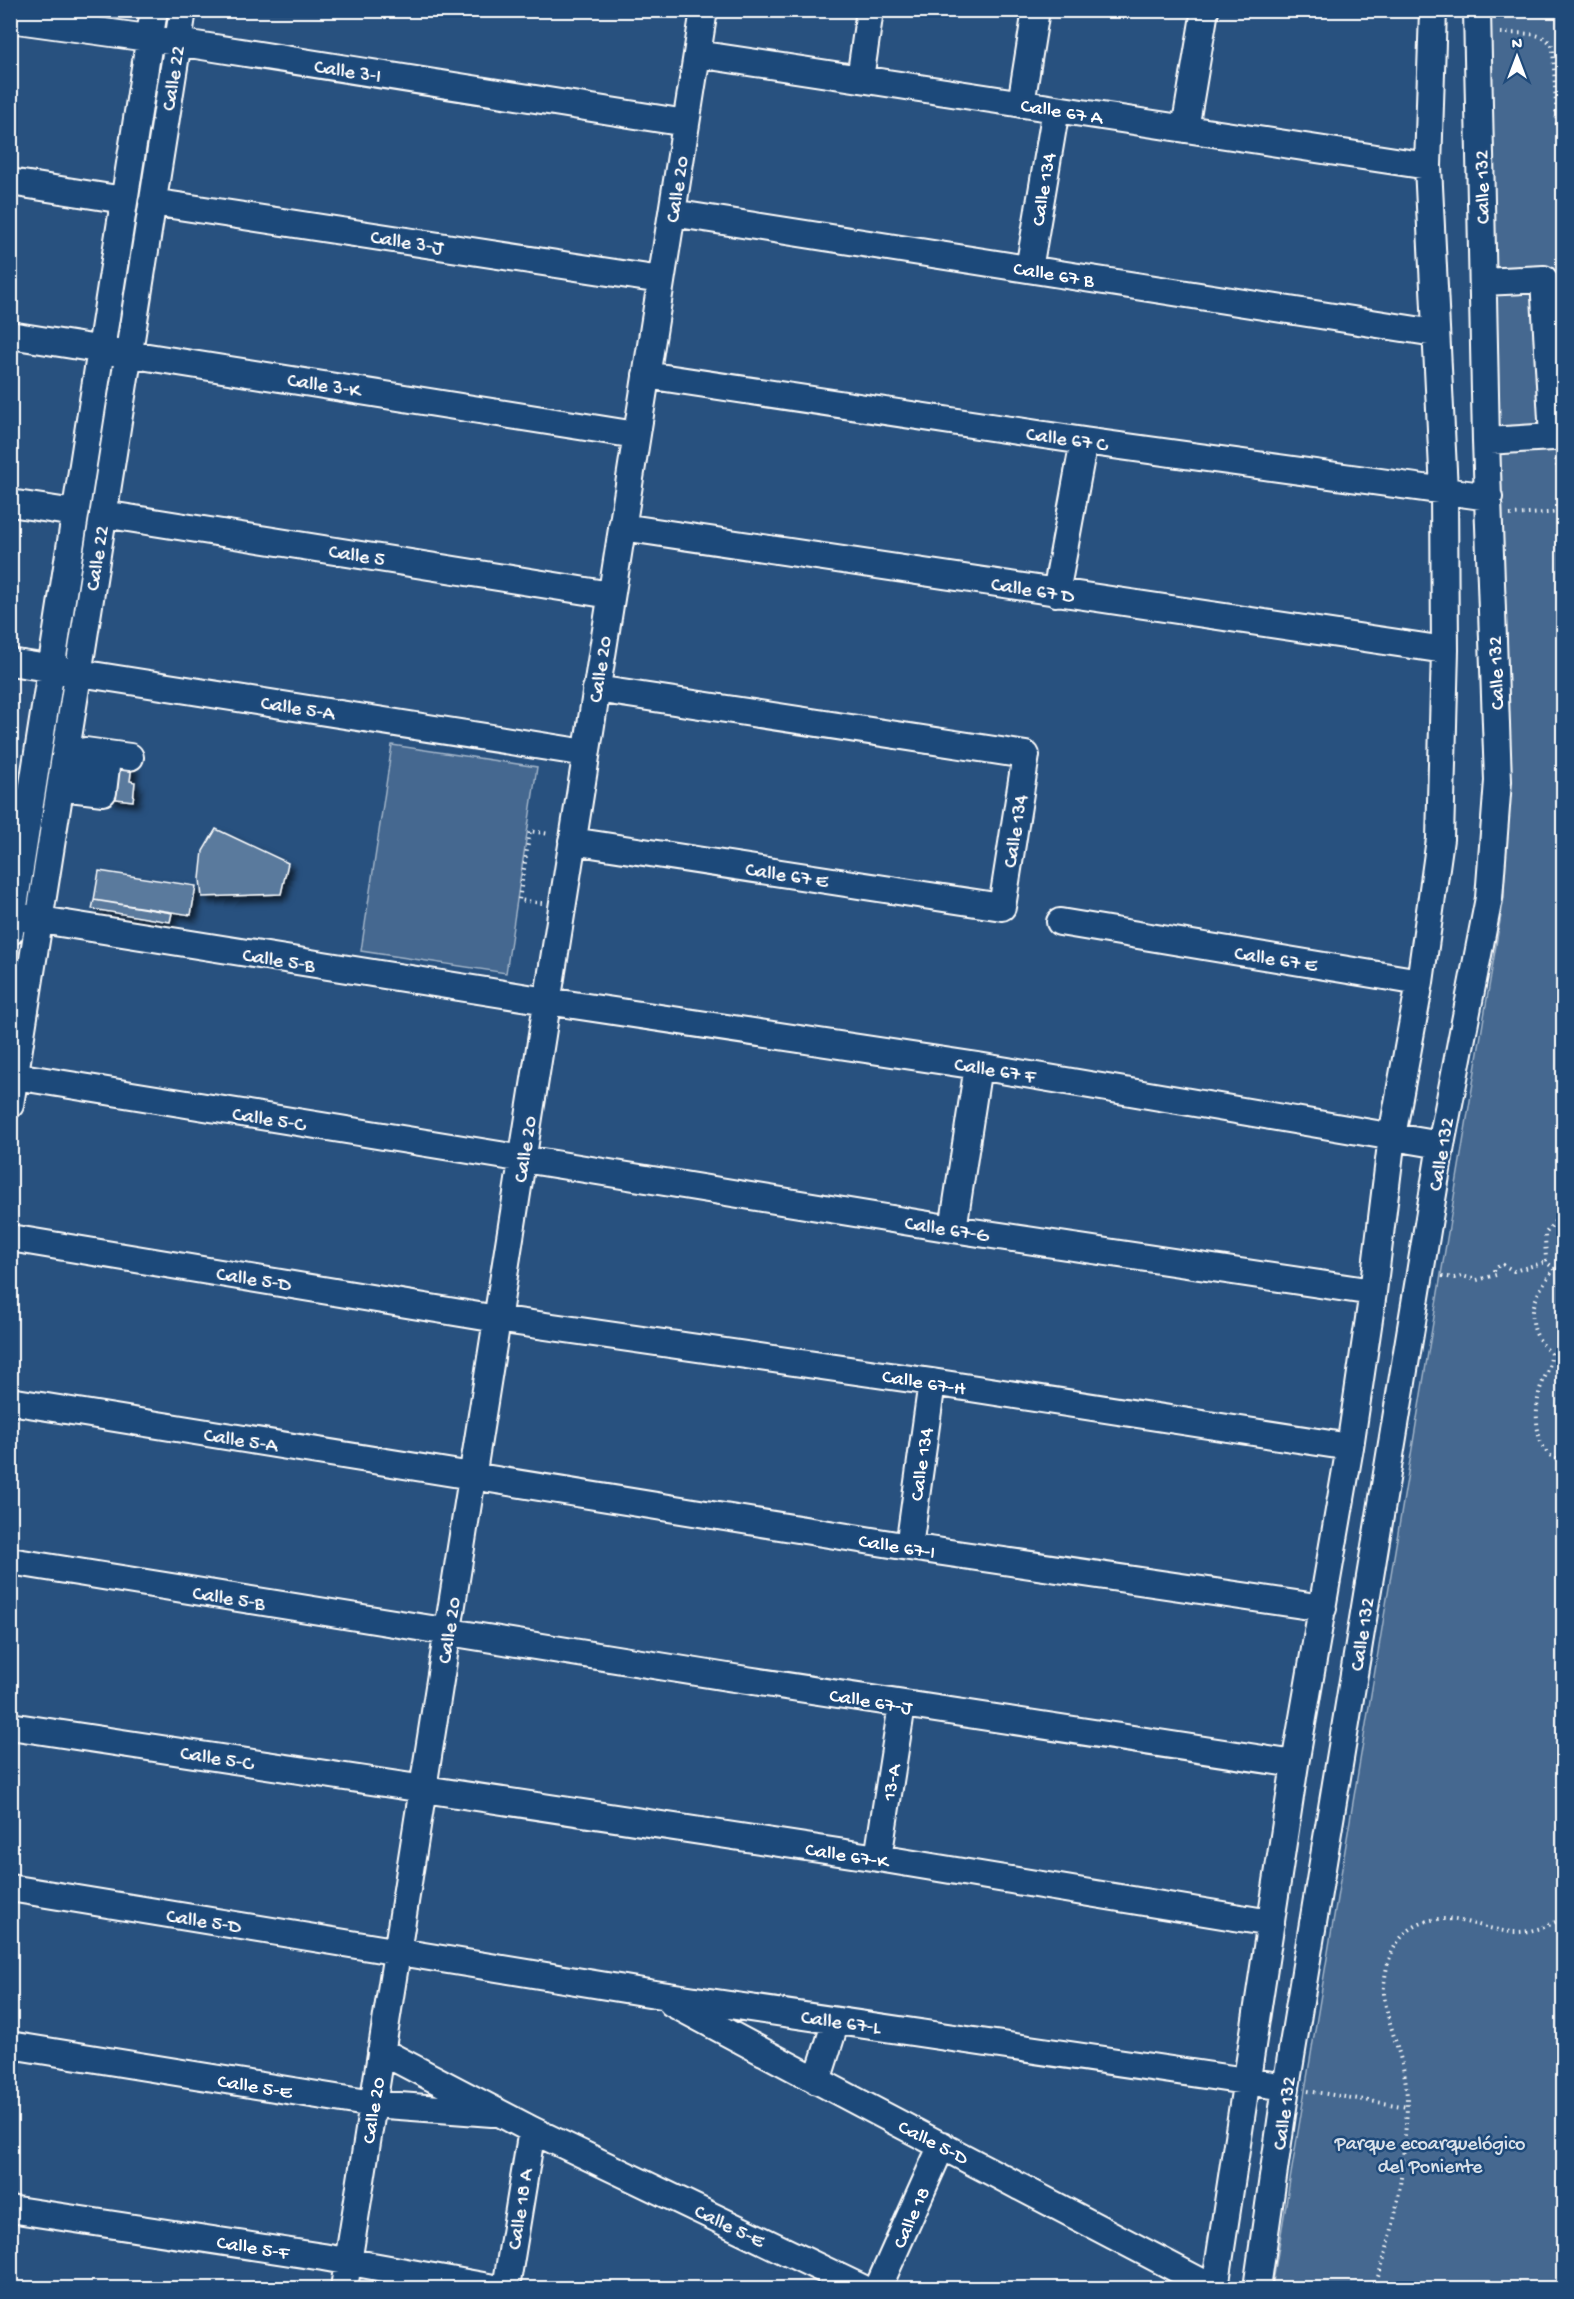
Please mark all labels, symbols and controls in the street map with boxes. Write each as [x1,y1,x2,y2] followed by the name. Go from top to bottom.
[1487,27,1547,87] north arrow
[1512,36,1523,55] text: N
[159,44,192,113] street label: Calle 22
[312,57,382,90] street label: Calle 3-I
[1019,96,1105,131] street label: Calle 67 A
[1472,150,1497,224] street label: Calle 132
[1028,151,1063,228] street label: Calle 134
[663,155,696,224] street label: Calle 20
[369,227,446,262] street label: Calle 3-J
[1011,259,1096,294] street label: Calle 67 B
[285,370,363,405] street label: Calle 3-K
[1024,424,1110,459] street label: Calle 67 C
[83,524,116,593] street label: Calle 22
[327,542,386,573] street label: Calle 5
[989,575,1077,611] street label: Calle 67 D
[586,635,619,704] street label: Calle 20
[1486,635,1511,710] street label: Calle 132
[259,693,337,728] street label: Calle 5-A
[1000,793,1035,870] street label: Calle 134
[743,860,831,896] street label: Calle 67 E
[1232,944,1320,980] street label: Calle 67 E
[241,945,317,980] street label: Calle 5-B
[952,1055,1038,1090] street label: Calle 67 F
[230,1104,308,1139] street label: Calle 5-C
[511,1115,544,1184] street label: Calle 20
[1426,1116,1461,1193] street label: Calle 132
[903,1213,992,1250] street label: Calle 67-G
[214,1264,294,1299] street label: Calle 5-D
[880,1367,967,1402] street label: Calle 67-H
[202,1425,280,1460] street label: Calle 5-A
[907,1426,940,1503] street label: Calle 134
[856,1531,936,1566] street label: Calle 67-I
[191,1583,267,1618] street label: Calle 5-B
[435,1596,468,1665] street label: Calle 20
[1347,1596,1382,1673] street label: Calle 132
[828,1686,915,1722] street label: Calle 67-J
[178,1743,256,1778] street label: Calle 5-C
[879,1762,908,1803] street label: 13-A
[803,1840,892,1876] street label: Calle 67-K
[164,1906,244,1941] street label: Calle 5-D
[799,2008,882,2042] street label: Calle 67-L
[216,2071,295,2106] street label: Calle 5-E
[1270,2075,1303,2152] street label: Calle 132
[359,2076,392,2145] street label: Calle 20
[893,2117,972,2172] street label: Calle 5-D
[1334,2134,1525,2180] park label: Parque ecoarquelógico del Poniente
[505,2166,540,2252] street label: Calle 18 A
[890,2184,937,2253] street label: Calle 18
[690,2201,769,2256] street label: Calle 5-E
[215,2232,292,2267] street label: Calle 5-F

